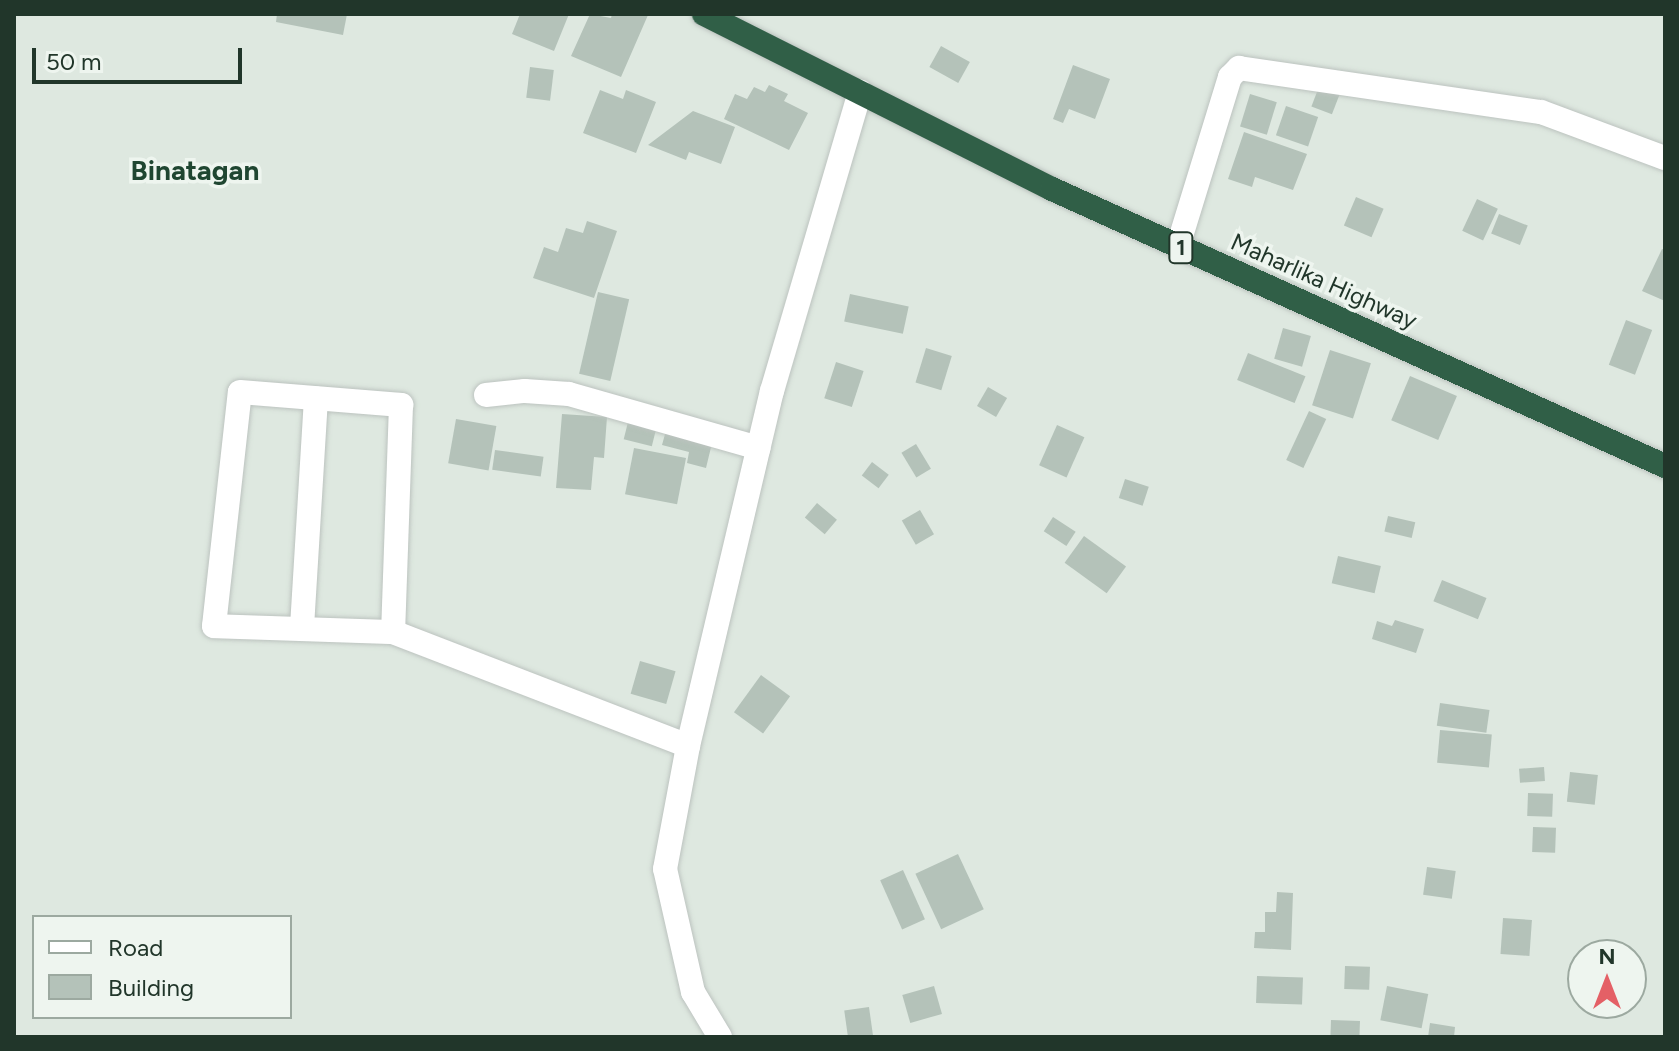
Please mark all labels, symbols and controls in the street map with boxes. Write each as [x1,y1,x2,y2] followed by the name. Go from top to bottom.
[36,32,246,82] scale bar
[46,47,102,76] text: 50 m
[131,153,259,187] district label: Binatagan
[1226,227,1422,335] street label: Maharlika Highway
[1167,230,1195,266] road number: 1
[32,915,292,1019] legend
[108,933,163,962] text: Road
[1567,939,1647,1019] north arrow
[1598,943,1616,970] text: N
[108,973,194,1002] text: Building

